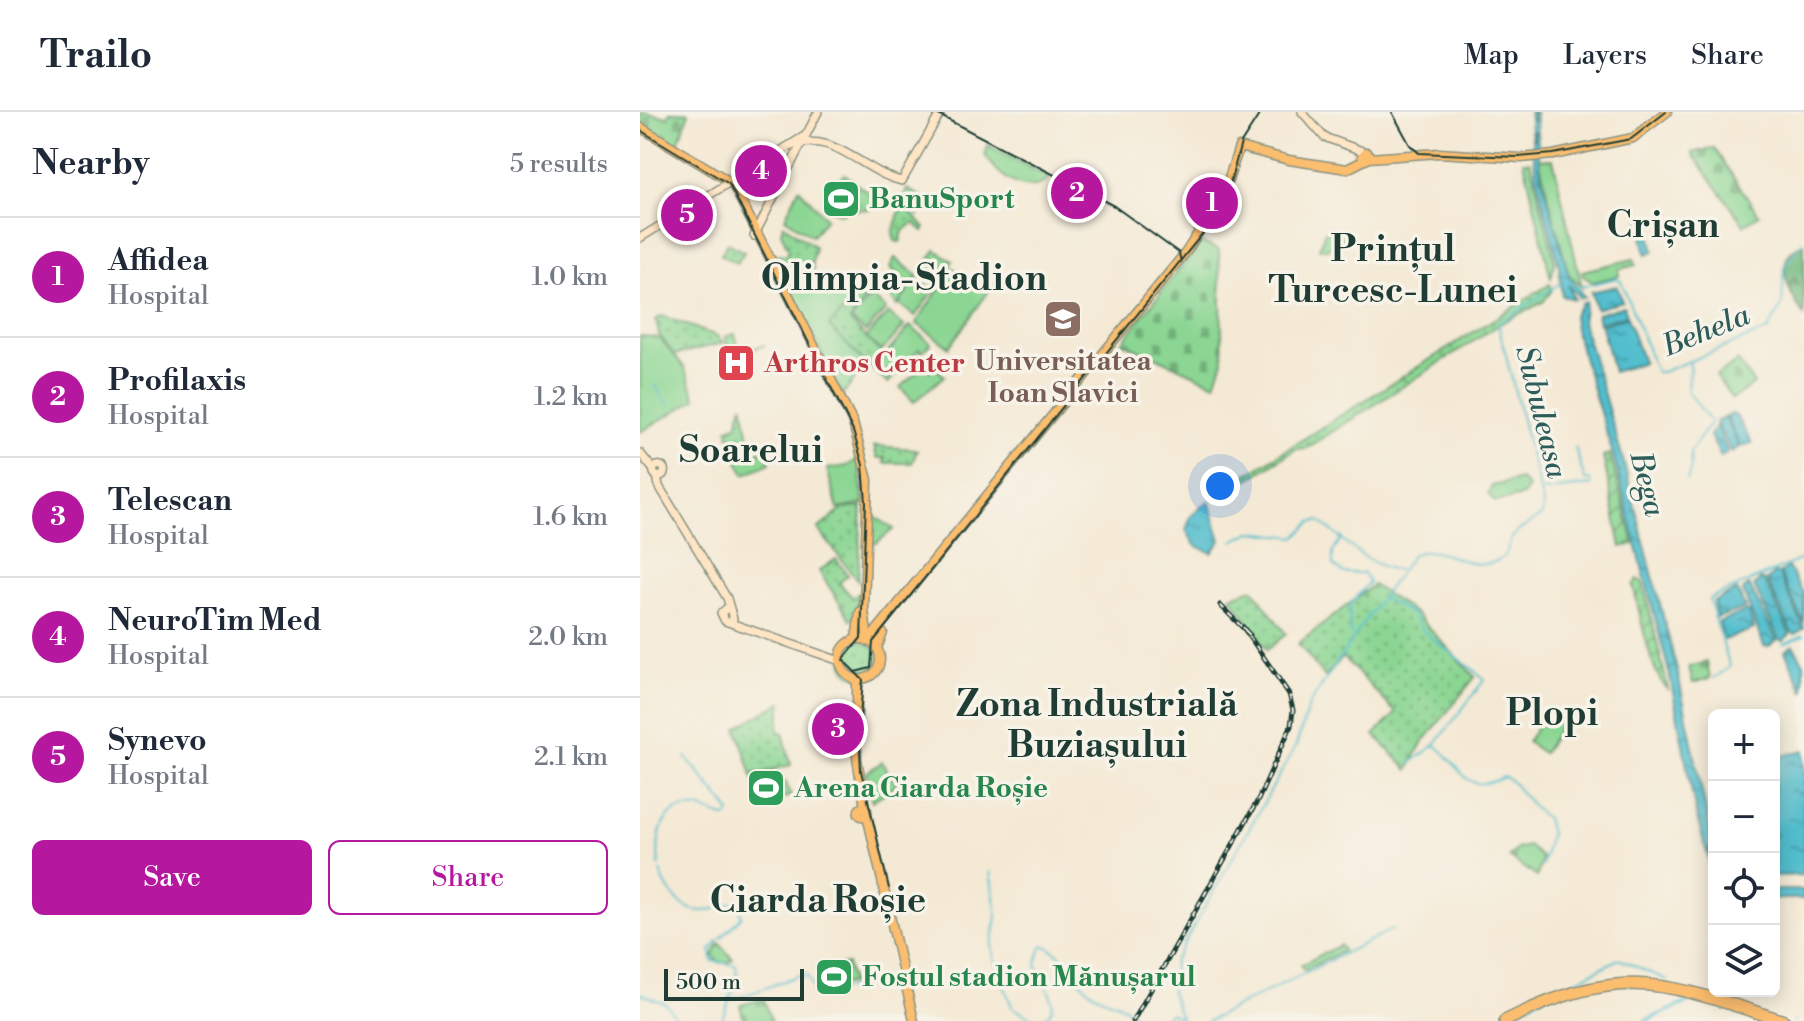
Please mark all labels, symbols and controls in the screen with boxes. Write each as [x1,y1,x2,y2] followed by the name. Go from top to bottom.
[40,32,152,79] text: Trailo
[1464,38,1519,73] text: Map
[1563,38,1647,73] text: Layers
[1691,38,1764,73] text: Share
[735,141,787,201] pin: 4
[32,143,150,185] text: Nearby
[510,148,608,180] text: 5 results
[1051,163,1103,223] pin: 2
[1186,173,1238,233] pin: 1
[820,178,862,220] sports icon: BanuSport
[869,182,1016,217] place label: BanuSport
[661,185,713,245] pin: 5
[1607,204,1719,249] district label: Crișan
[1268,228,1518,314] district label: Prințul Turcesc-Lunei
[108,242,208,280] text: Affidea
[761,257,1047,302] district label: Olimpia-Stadion
[52,261,64,293] text: 1
[532,261,608,293] text: 1.0 km
[108,280,209,312] text: Hospital
[1656,296,1756,366] water label: Behela
[1042,298,1084,340] school or university icon: Universitatea Ioan Slavici
[715,342,757,384] hospital icon: Arthros Center
[1506,342,1576,483] water label: Subuleasa
[974,344,1153,411] place label: Universitatea Ioan Slavici
[763,346,965,381] place label: Arthros Center
[108,362,246,400] text: Profilaxis
[50,381,66,413] text: 2
[534,381,608,413] text: 1.2 km
[108,400,209,432] text: Hospital
[679,429,823,474] district label: Soarelui
[1620,447,1673,521] water label: Bega
[1200,466,1240,506] your location
[108,482,232,520] text: Telescan
[50,501,66,533] text: 3
[533,501,608,533] text: 1.6 km
[108,520,209,552] text: Hospital
[108,602,322,640] text: NeuroTim Med
[49,621,67,653] text: 4
[528,621,608,653] text: 2.0 km
[108,640,209,672] text: Hospital
[956,683,1238,769] district label: Zona Industrială Buziașului
[1506,692,1598,737] district label: Plopi
[812,699,864,759] pin: 3
[1708,709,1780,997] map controls
[1708,709,1780,781] button: +
[108,722,207,760] text: Synevo
[50,741,66,773] text: 5
[534,741,608,773] text: 2.1 km
[108,760,209,792] text: Hospital
[745,767,787,809] sports icon: Arena Ciarda Roșie
[793,771,1048,806] place label: Arena Ciarda Roșie
[1708,781,1780,853] button: −
[32,840,312,915] button: Save
[328,840,608,915] button: Share
[1708,853,1780,925] button: locate
[710,879,926,924] district label: Ciarda Roșie
[1708,925,1780,997] button: layers
[813,956,855,998] sports icon: Fostul stadion Mănușarul
[862,960,1196,995] place label: Fostul stadion Mănușarul
[664,965,804,1001] scale bar
[676,969,741,996] text: 500 m

